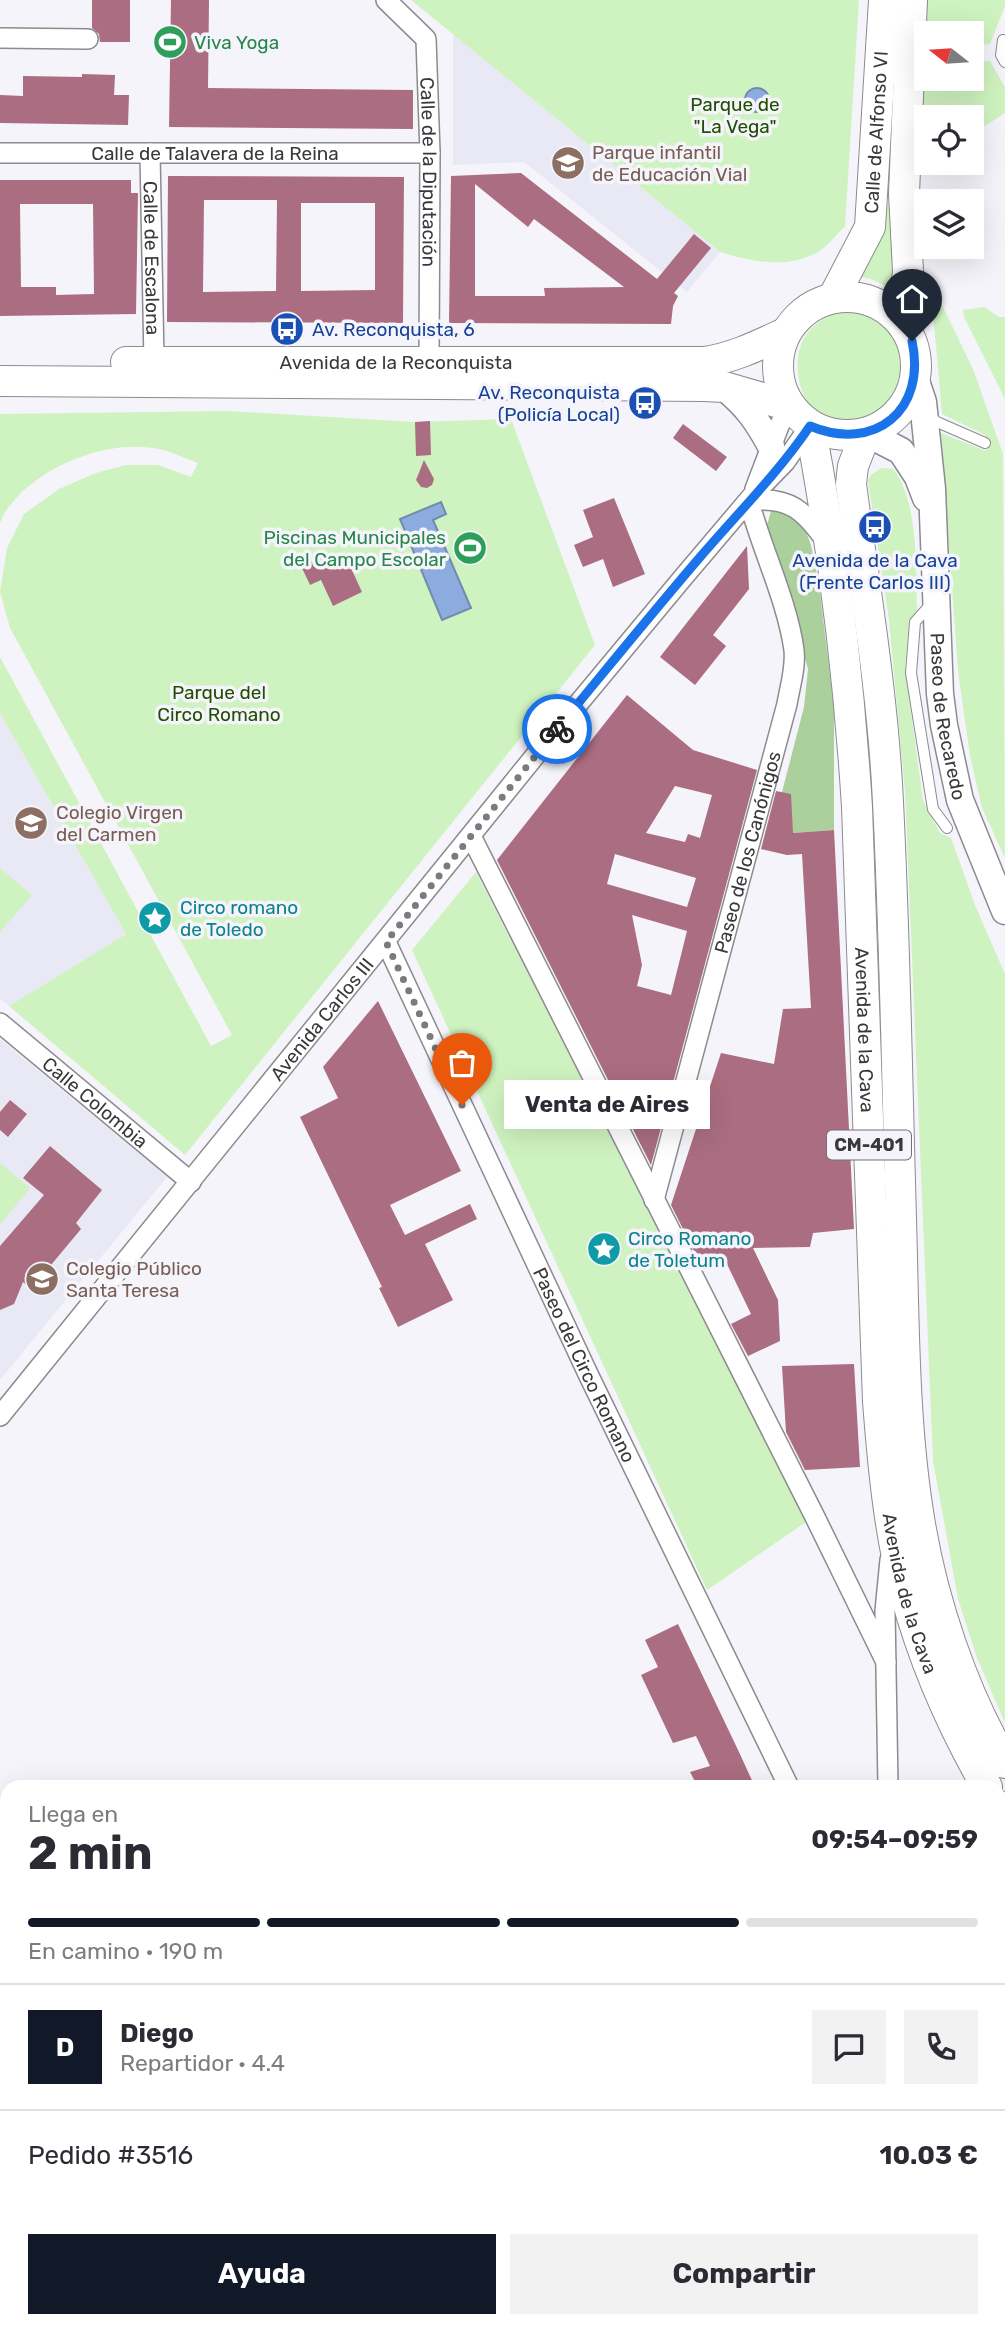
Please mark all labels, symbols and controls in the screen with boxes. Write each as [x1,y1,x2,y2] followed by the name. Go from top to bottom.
[914,21,984,91] north arrow
[914,21,984,259] map controls
[151,23,189,61] sports icon: Viva Yoga
[194,31,279,54] place label: Viva Yoga
[859,50,892,214] street label: Calle de Alfonso VI
[416,77,442,267] street label: Calle de la Diputación
[690,93,780,138] park label: Parque de "La Vega"
[914,105,984,175] button: locate
[592,141,747,186] place label: Parque infantil de Educación Vial
[91,142,339,165] street label: Calle de Talavera de la Reina
[549,144,587,182] school or university icon: Parque infantil de Educación Vial
[139,181,165,335] street label: Calle de Escalona
[914,189,984,259] button: layers
[882,269,942,341] pin
[893,280,931,318] icon: home
[268,310,306,348] bus stop icon: Av. Reconquista, 6
[312,318,475,341] place label: Av. Reconquista, 6
[280,351,512,374] street label: Avenida de la Reconquista
[478,381,620,426] place label: Av. Reconquista (Policía Local)
[626,384,664,422] bus stop icon: Av. Reconquista (Policía Local)
[856,508,894,546] bus stop icon: Avenida de la Cava (Frente Carlos III)
[264,526,447,571] place label: Piscinas Municipales del Campo Escolar
[451,529,489,567] sports icon: Piscinas Municipales del Campo Escolar
[792,549,958,594] place label: Avenida de la Cava (Frente Carlos III)
[926,632,971,802] street label: Paseo de Recaredo
[157,681,281,726] park label: Parque del Circo Romano
[522,694,592,764] courier
[538,710,576,748] icon: bike
[709,749,785,956] street label: Paseo de los Canónigos
[56,801,183,846] place label: Colegio Virgen del Carmen
[12,804,50,842] school or university icon: Colegio Virgen del Carmen
[180,896,298,941] place label: Circo romano de Toledo
[136,899,174,937] place icon: Circo romano de Toledo
[850,947,879,1113] street label: Avenida de la Cava
[265,953,378,1085] street label: Avenida Carlos III
[432,1033,492,1105] pin
[443,1044,481,1082] icon: bag
[38,1052,153,1153] street label: Calle Colombia
[504,1080,710,1130] callout: Venta de Aires
[525,1090,689,1118] text: Venta de Aires
[827,1130,911,1160] road number: CM-401
[628,1227,751,1272] place label: Circo Romano de Toletum
[585,1230,623,1268] place icon: Circo Romano de Toletum
[66,1257,202,1302] place label: Colegio Público Santa Teresa
[23,1260,61,1298] school or university icon: Colegio Público Santa Teresa
[528,1264,641,1466] street label: Paseo del Circo Romano
[878,1511,942,1677] street label: Avenida de la Cava
[28,1800,118,1828] text: Llega en
[811,1824,978,1855] text: 09:54–09:59
[28,1826,153,1881] text: 2 min
[28,1937,223,1965] text: En camino · 190 m
[812,2010,886,2084] button: chat
[904,2010,978,2084] button: phone
[120,2018,194,2049] text: Diego
[56,2032,74,2063] text: D
[120,2049,285,2077] text: Repartidor · 4.4
[28,2140,193,2171] text: Pedido #3516
[880,2140,978,2171] text: 10.03 €
[28,2234,496,2314] button: Ayuda
[510,2234,978,2314] button: Compartir

